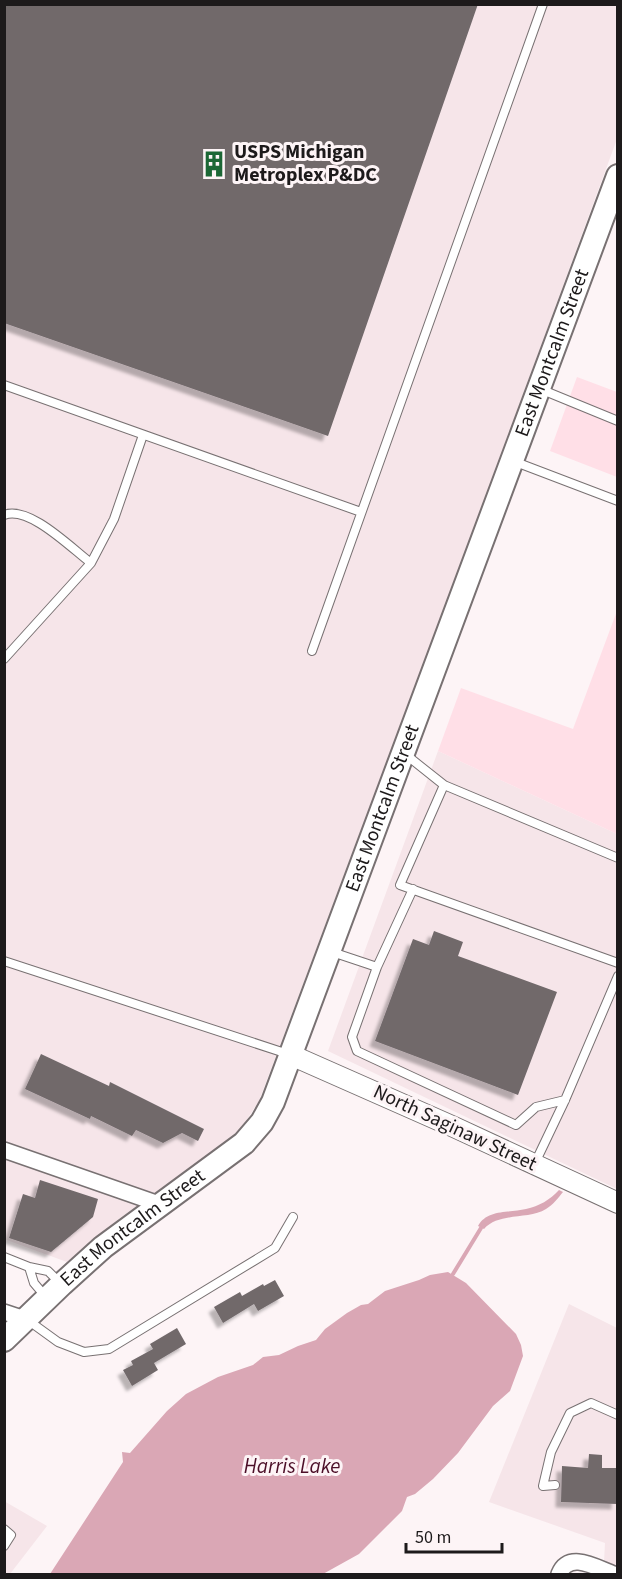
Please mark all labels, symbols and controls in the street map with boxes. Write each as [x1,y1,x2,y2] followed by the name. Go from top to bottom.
[234,138,377,189] place label: USPS Michigan Metroplex P&DC
[199,149,229,179] building icon: USPS Michigan Metroplex P&DC
[508,265,596,441] street label: East Montcalm Street
[338,720,427,896] street label: East Montcalm Street
[369,1078,542,1178] street label: North Saginaw Street
[54,1162,211,1293] street label: East Montcalm Street
[244,1451,340,1481] water label: Harris Lake
[406,1516,502,1554] scale bar
[415,1525,451,1550] text: 50 m

